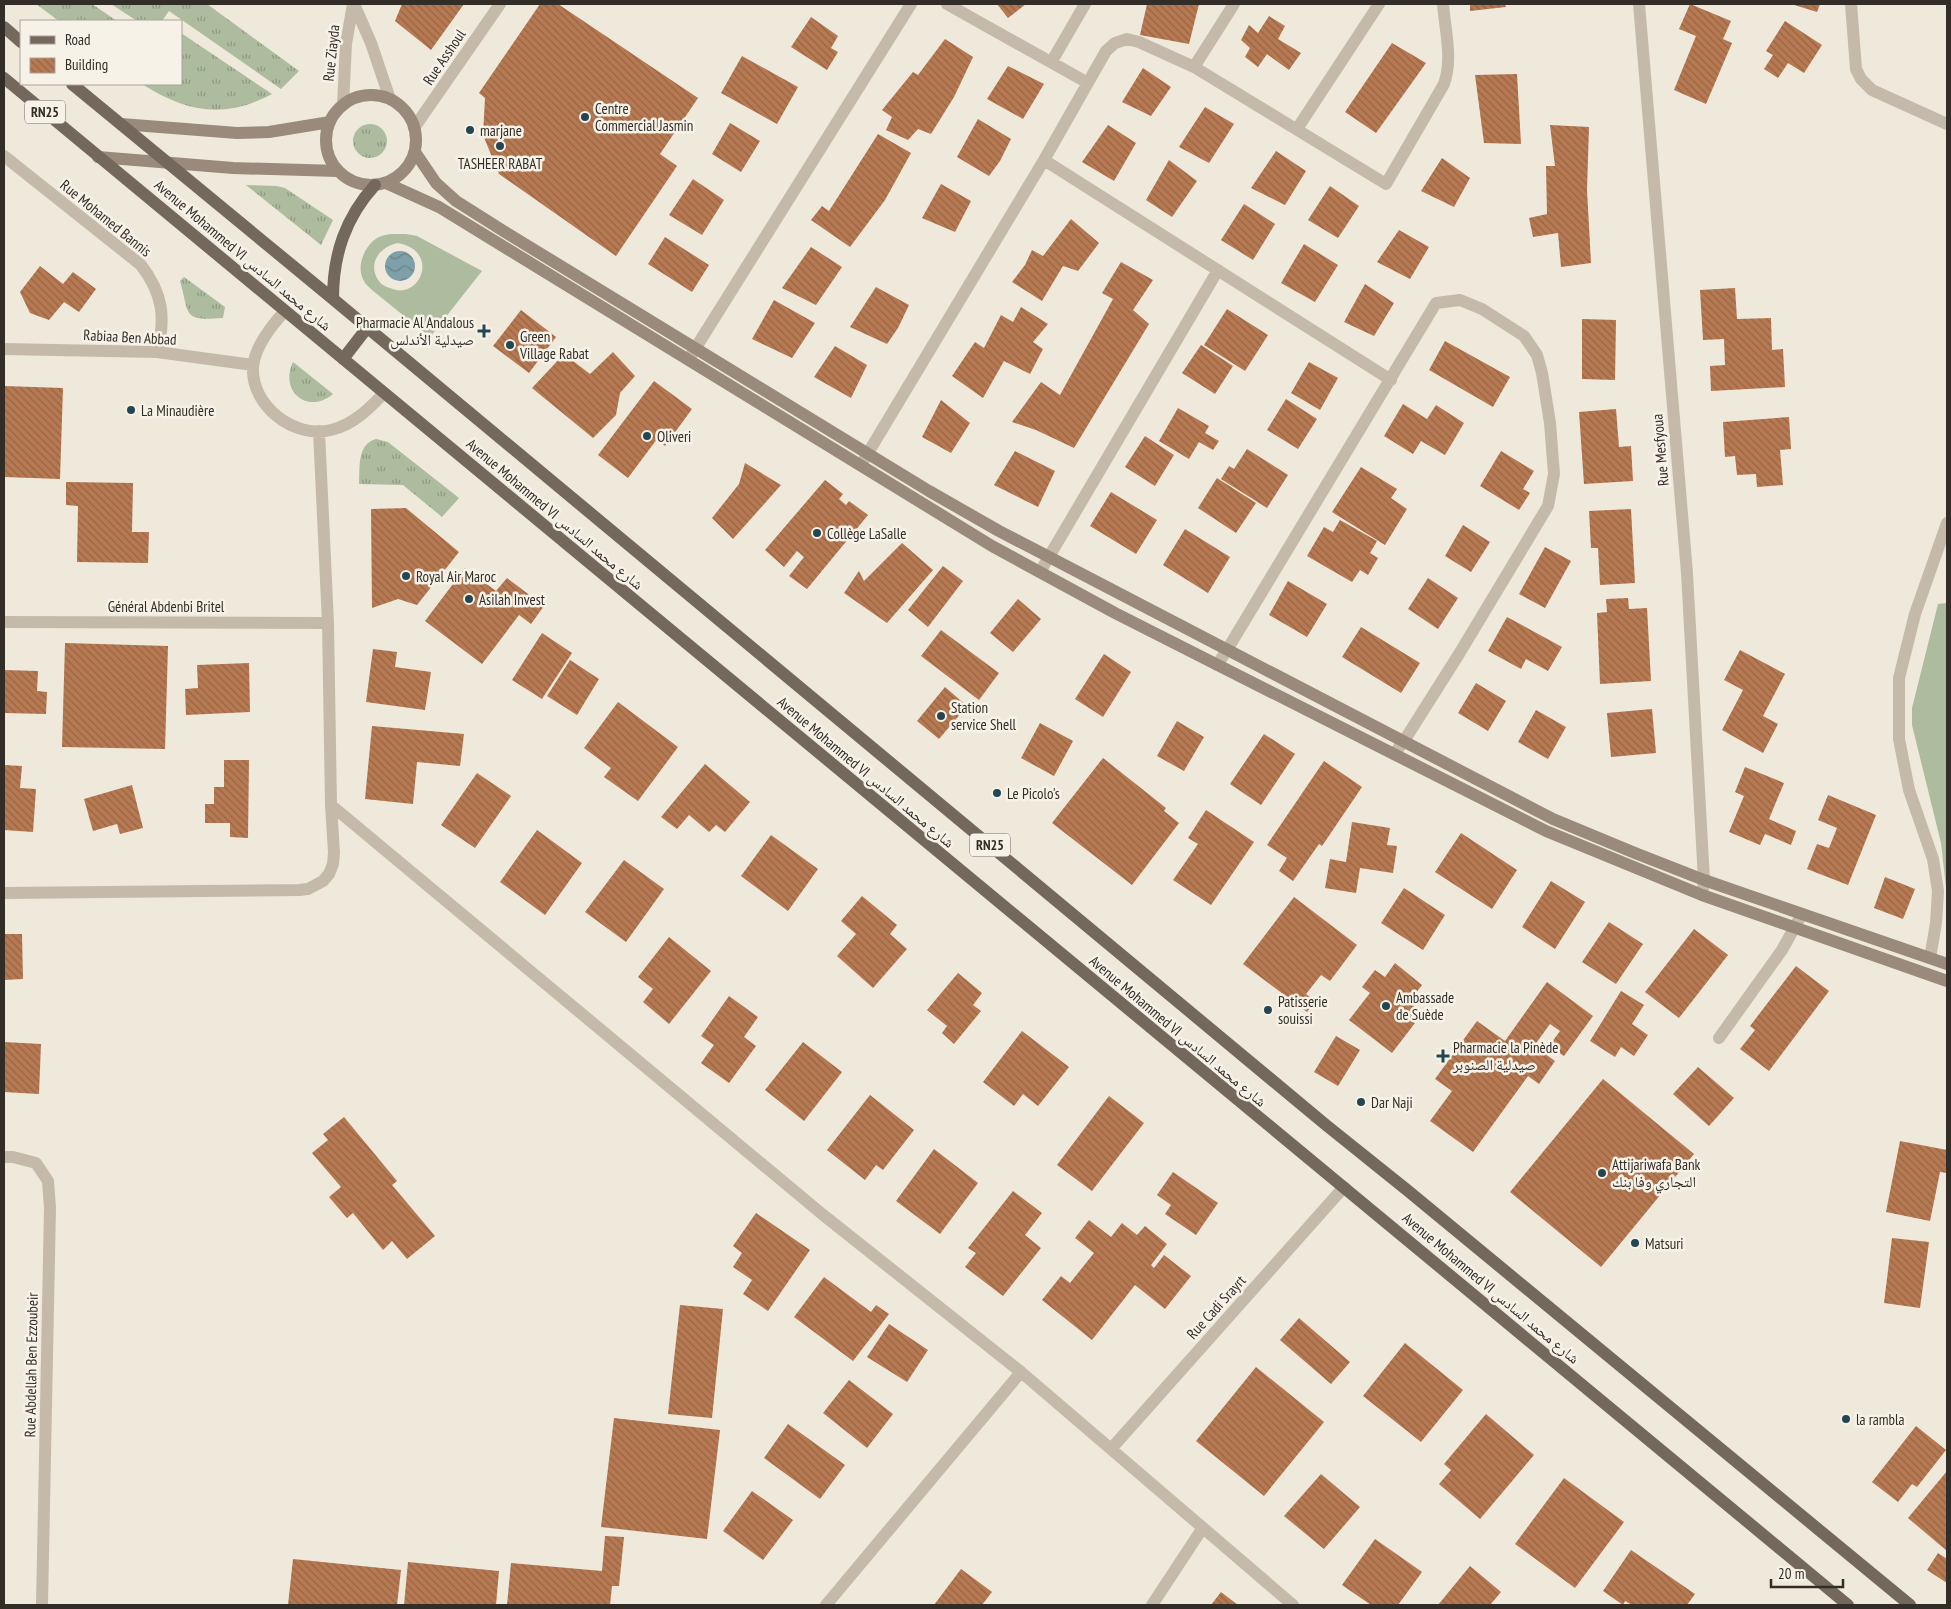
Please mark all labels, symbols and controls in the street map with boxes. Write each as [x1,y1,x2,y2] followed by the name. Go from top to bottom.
[20,20,182,85] legend
[319,24,343,82] street label: Rue Ziayda
[419,25,470,88] street label: Rue Asshoul
[65,30,91,49] text: Road
[65,55,108,74] text: Building
[595,99,693,135] place label: Centre Commercial Jasmin
[25,100,65,124] road number: RN25
[579,111,591,123] marker: Centre Commercial Jasmin
[480,121,522,140] place label: marjane
[464,124,476,136] marker: marjane
[494,140,506,152] marker: TASHEER RABAT
[458,154,543,173] place label: TASHEER RABAT
[57,175,155,261] street label: Rue Mohamed Bannis
[150,175,336,336] street label: Avenue Mohammed VI شارع محمد السادس
[356,313,474,350] place label: Pharmacie Al Andalous صيدلية الأندلس
[83,325,177,349] street label: Rabiaa Ben Abbad
[478,325,490,337] marker: Pharmacie Al Andalous صيدلية الأندلس
[519,327,589,363] place label: Green Village Rabat
[504,339,516,351] marker: Green Village Rabat
[141,401,214,420] place label: La Minaudière
[125,404,137,416] marker: La Minaudière
[1647,413,1673,487] street label: Rue Mesfyoua
[657,427,691,446] place label: Oliveri
[641,430,653,442] marker: Oliveri
[462,434,648,595] street label: Avenue Mohammed VI شارع محمد السادس
[827,524,906,543] place label: Collège LaSalle
[811,527,823,539] marker: Collège LaSalle
[416,567,497,586] place label: Royal Air Maroc
[400,570,412,582] marker: Royal Air Maroc
[479,590,545,609] place label: Asilah Invest
[463,593,475,605] marker: Asilah Invest
[108,597,225,616] street label: Général Abdenbi Britel
[773,692,959,853] street label: Avenue Mohammed VI شارع محمد السادس
[951,698,1017,734] place label: Station service Shell
[935,710,947,722] marker: Station service Shell
[1007,784,1060,803] place label: Le Picolo's
[991,787,1003,799] marker: Le Picolo's
[970,834,1010,856] road number: RN25
[1085,951,1271,1112] street label: Avenue Mohammed VI شارع محمد السادس
[1396,988,1454,1024] place label: Ambassade de Suède
[1278,992,1328,1028] place label: Patisserie souissi
[1380,1000,1392,1012] marker: Ambassade de Suède
[1262,1004,1274,1016] marker: Patisserie souissi
[1452,1038,1558,1074] place label: Pharmacie la Pinède صيدلية الصنوبر
[1437,1050,1449,1062] marker: Pharmacie la Pinède صيدلية الصنوبر
[1371,1093,1413,1112] place label: Dar Naji
[1355,1096,1367,1108] marker: Dar Naji
[1612,1155,1701,1193] place label: Attijariwafa Bank التجاري وفا بنك
[1596,1167,1608,1179] marker: Attijariwafa Bank التجاري وفا بنك
[1398,1208,1584,1369] street label: Avenue Mohammed VI شارع محمد السادس
[1645,1234,1684,1253] place label: Matsuri
[1629,1237,1641,1249] marker: Matsuri
[1182,1271,1250,1343] street label: Rue Cadi Srayrt
[20,1292,42,1438] street label: Rue Abdellah Ben Ezzoubeir
[1856,1410,1905,1429] place label: la rambla
[1840,1413,1852,1425] marker: la rambla
[1771,1556,1844,1588] scale bar
[1778,1564,1804,1583] text: 20 m

